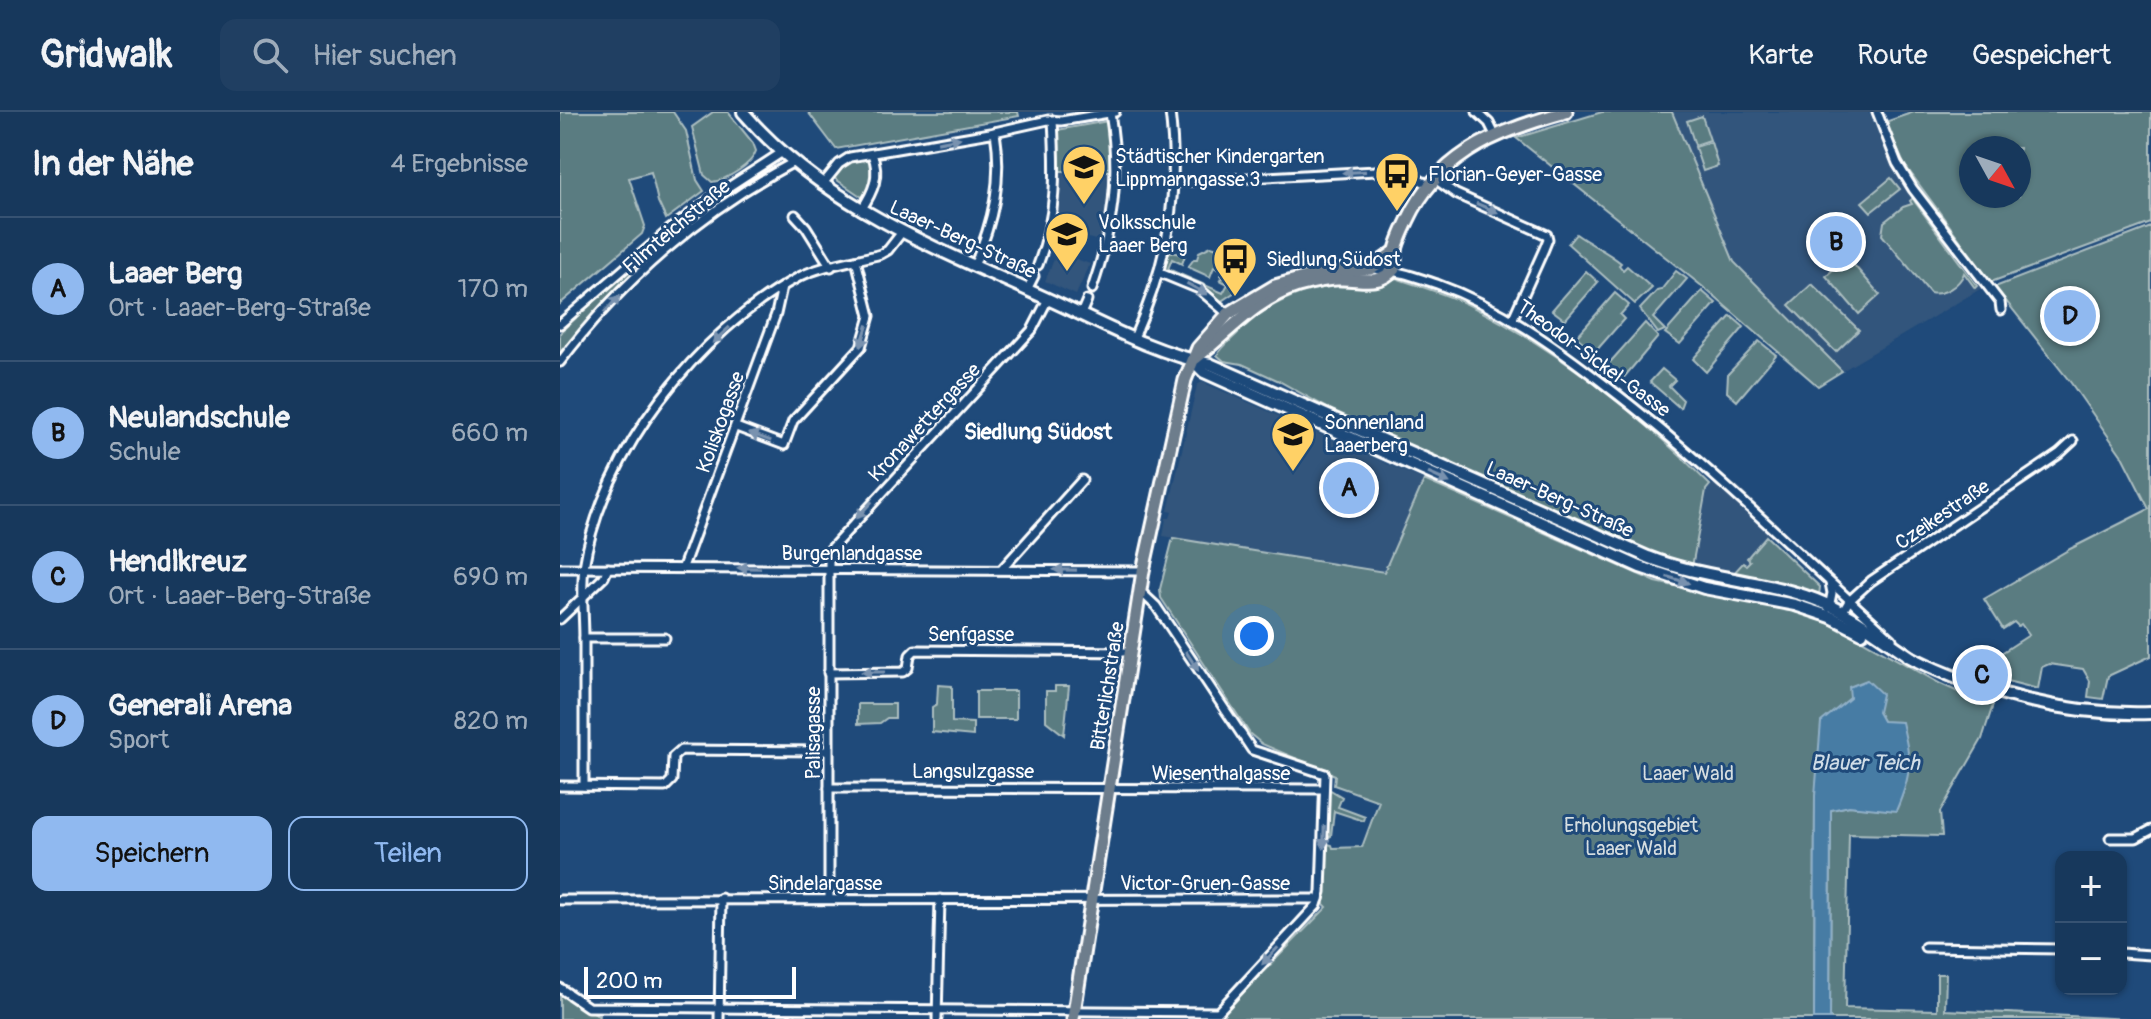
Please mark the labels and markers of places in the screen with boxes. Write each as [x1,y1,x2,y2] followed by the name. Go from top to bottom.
[1060,143,1108,206] school or university icon: Städtischer Kindergarten Lippmanngasse 3
[1115,144,1325,192] place label: Städtischer Kindergarten Lippmanngasse 3
[1373,150,1421,213] bus stop icon: Florian-Geyer-Gasse
[1428,162,1602,187] place label: Florian-Geyer-Gasse
[1043,210,1091,273] school or university icon: Volksschule Laaer Berg
[1098,210,1196,258] place label: Volksschule Laaer Berg
[1810,212,1862,272] pin: B
[1211,235,1259,298] bus stop icon: Siedlung Südost
[1266,247,1402,272] place label: Siedlung Südost
[2044,286,2096,346] pin: D
[1269,410,1317,473] school or university icon: Sonnenland Laaerberg
[1324,410,1424,458] place label: Sonnenland Laaerberg
[1323,458,1375,518] pin: A
[1956,645,2008,705] pin: C

